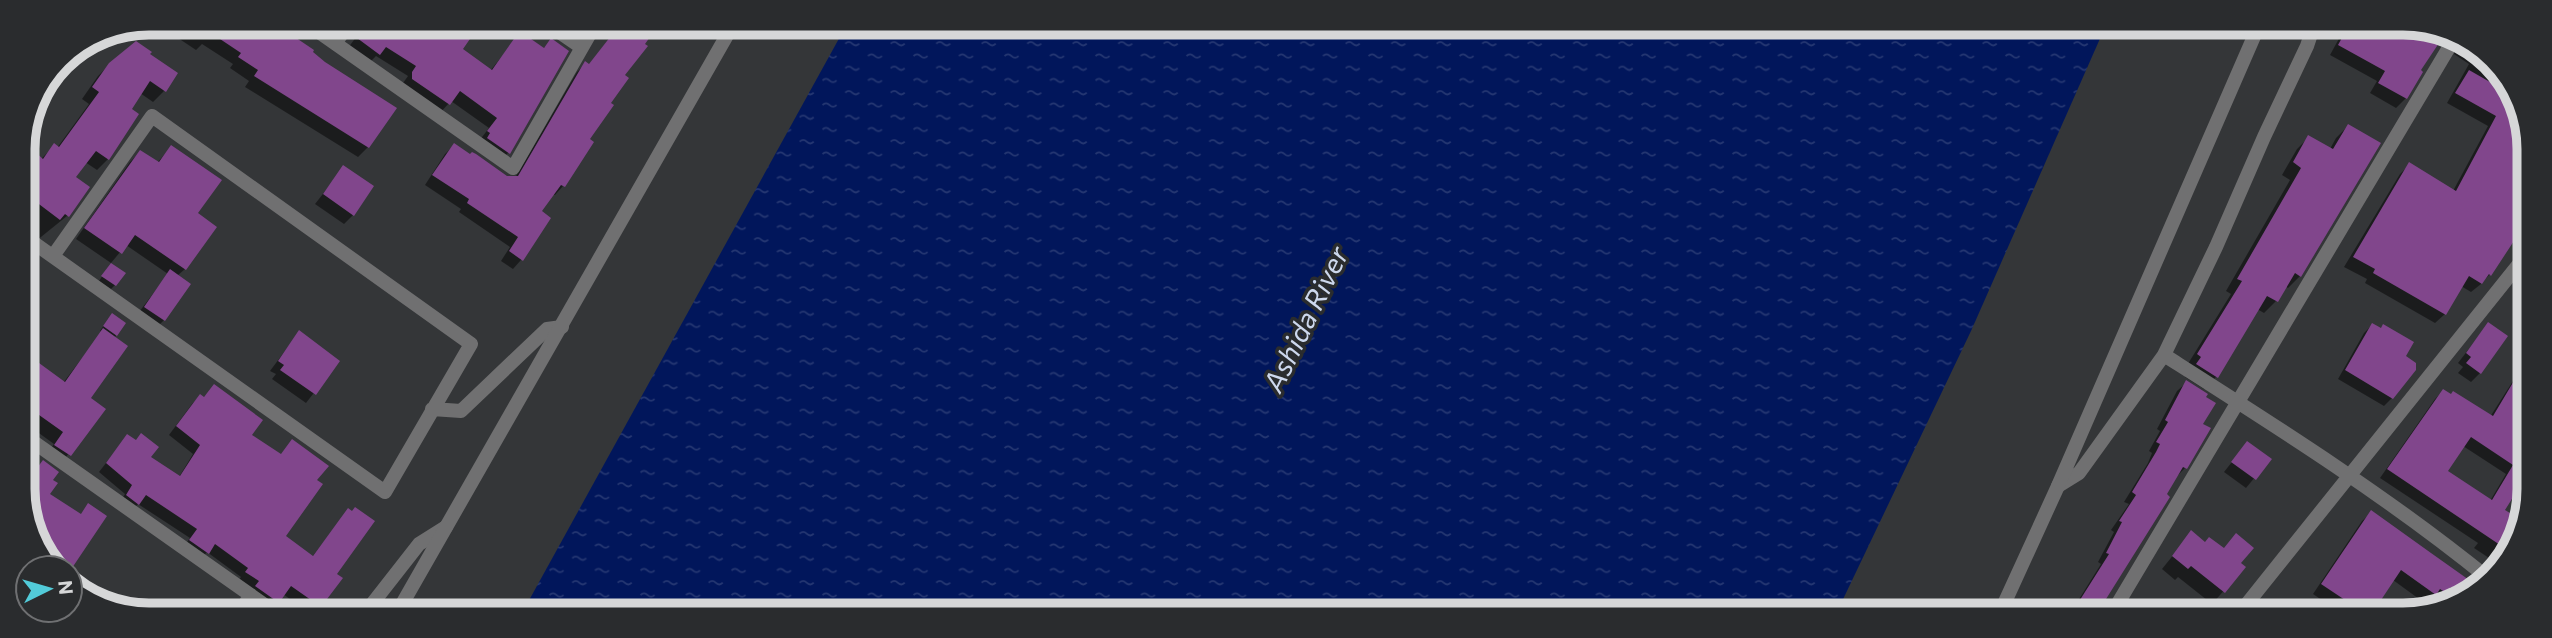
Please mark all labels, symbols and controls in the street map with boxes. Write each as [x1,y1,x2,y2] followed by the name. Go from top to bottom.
[1255,240,1355,398] water label: Ashida River
[14,554,84,624] north arrow
[54,579,79,596] text: N

